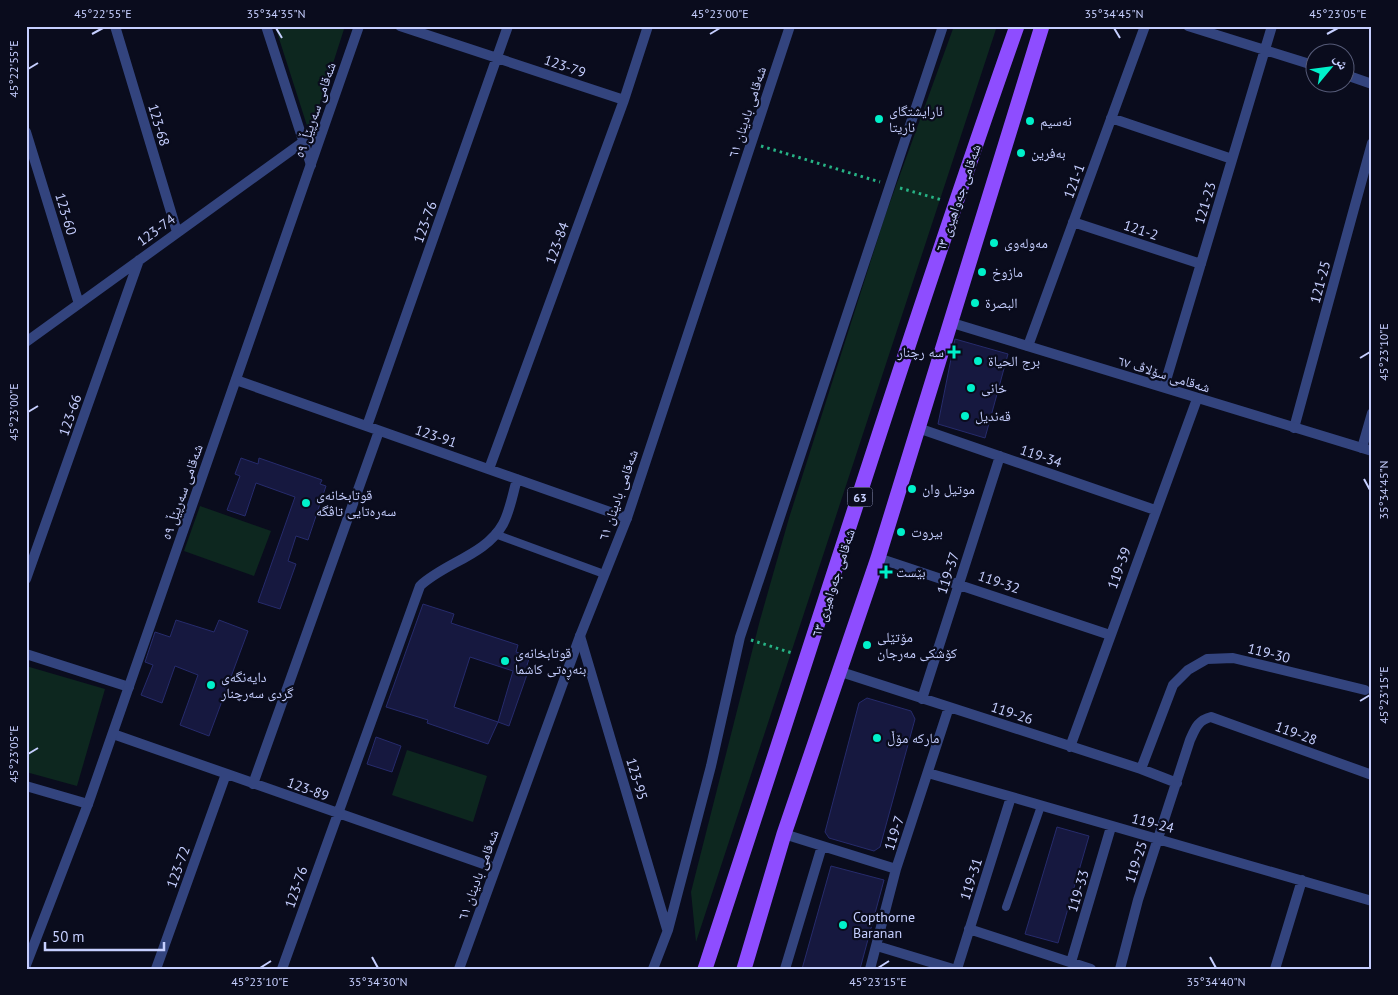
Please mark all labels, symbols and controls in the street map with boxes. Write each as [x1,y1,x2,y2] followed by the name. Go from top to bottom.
[74,6,132,21] text: 45°22'55"E
[246,6,306,21] text: 35°34'35"N
[691,6,749,21] text: 45°23'00"E
[1084,6,1144,21] text: 35°34'45"N
[1309,6,1367,21] text: 45°23'05"E
[6,40,21,98] text: 45°22'55"E
[1306,42,1356,92] north arrow
[542,50,588,82] street label: 123-79
[1330,51,1353,73] text: ش
[290,60,340,160] street label: شەقامی سەرپێڵ ٥٩
[724,64,770,160] street label: شەقامی بادینان ٦١
[144,102,174,148] street label: 123-68
[889,102,943,136] place label: ئارایشتگای ناریتا
[1040,112,1072,131] place label: نەسیم
[873,113,885,125] marker: ئارایشتگای ناریتا
[1024,115,1036,127] marker: نەسیم
[931,142,985,254] street label: شەقامی جەواهیری ٦٣
[1031,144,1066,162] place label: بەفرین
[1015,147,1027,159] marker: بەفرین
[1059,161,1089,201] street label: 121-1
[1190,180,1220,226] street label: 121-23
[51,191,81,238] street label: 123-60
[409,199,441,245] street label: 123-76
[133,210,179,250] street label: 123-74
[1121,216,1161,244] street label: 121-2
[541,219,573,266] street label: 123-84
[1004,234,1048,252] place label: مەولەوی
[988,237,1000,249] marker: مەولەوی
[1306,259,1334,305] street label: 121-25
[992,263,1023,282] place label: مازوخ
[976,266,988,278] marker: مازوخ
[985,294,1018,312] place label: البصرة
[969,297,981,309] marker: البصرة
[1376,323,1391,381] text: 45°23'10"E
[896,343,944,361] place label: سه رچنار
[948,346,960,358] marker: سه رچنار
[1116,351,1212,397] street label: شەقامی سۆلاڤ ٦٧
[988,352,1040,371] place label: برج الحياة
[972,355,984,367] marker: برج الحياة
[981,379,1007,397] place label: خانی
[965,382,977,394] marker: خانی
[6,383,21,441] text: 45°23'00"E
[54,392,86,438] street label: 123-66
[975,407,1011,425] place label: قەندیل
[959,410,971,422] marker: قەندیل
[413,420,459,452] street label: 123-91
[1018,440,1065,472] street label: 119-34
[157,442,207,542] street label: شەقامی سەرپێڵ ٥٩
[594,447,642,543] street label: شەقامی بادینان ٦١
[1376,460,1391,520] text: 35°34'45"N
[922,480,975,498] place label: موتيل وان
[906,483,918,495] marker: موتيل وان
[316,486,396,520] place label: قوتابخانەی سەرەتایی تاڤگە
[848,488,872,507] road number: 63
[300,497,312,509] marker: قوتابخانەی سەرەتایی تاڤگە
[911,523,943,541] place label: بیروت
[895,526,907,538] marker: بیروت
[807,527,859,639] street label: شەقامی جەواهیری ٦٣
[1103,545,1135,591] street label: 119-39
[933,550,963,596] street label: 119-37
[896,563,926,581] place label: بێست
[880,566,892,578] marker: بێست
[976,566,1022,598] street label: 119-32
[877,628,957,662] place label: مۆتێلی کۆشکی مەرجان
[861,639,873,651] marker: مۆتێلی کۆشکی مەرجان
[1246,639,1292,667] street label: 119-30
[515,644,587,681] place label: قوتابخانەی بنەڕەتی کاشما
[499,655,511,667] marker: قوتابخانەی بنەڕەتی کاشما
[1376,666,1391,724] text: 45°23'15"E
[220,668,294,702] place label: دایەنگەی گردی سەرچنار
[205,679,217,691] marker: دایەنگەی گردی سەرچنار
[989,698,1035,728] street label: 119-26
[1273,717,1319,749] street label: 119-28
[6,725,21,783] text: 45°23'05"E
[887,729,939,747] place label: مارکە مۆڵ
[871,732,883,744] marker: مارکە مۆڵ
[622,756,652,802] street label: 123-95
[285,773,331,805] street label: 123-89
[1130,809,1176,837] street label: 119-24
[880,813,908,853] street label: 119-7
[453,827,503,923] street label: شەقامی بادینان ٦١
[1121,839,1151,885] street label: 119-25
[162,844,194,890] street label: 123-72
[956,856,986,902] street label: 119-31
[280,864,312,910] street label: 123-76
[1063,868,1093,914] street label: 119-33
[853,908,915,942] place label: Copthorne Baranan
[837,919,849,931] marker: Copthorne Baranan
[45,920,164,952] scale bar
[52,927,85,946] text: 50 m
[231,974,289,989] text: 45°23'10"E
[348,974,408,989] text: 35°34'30"N
[849,974,907,989] text: 45°23'15"E
[1186,974,1246,989] text: 35°34'40"N

